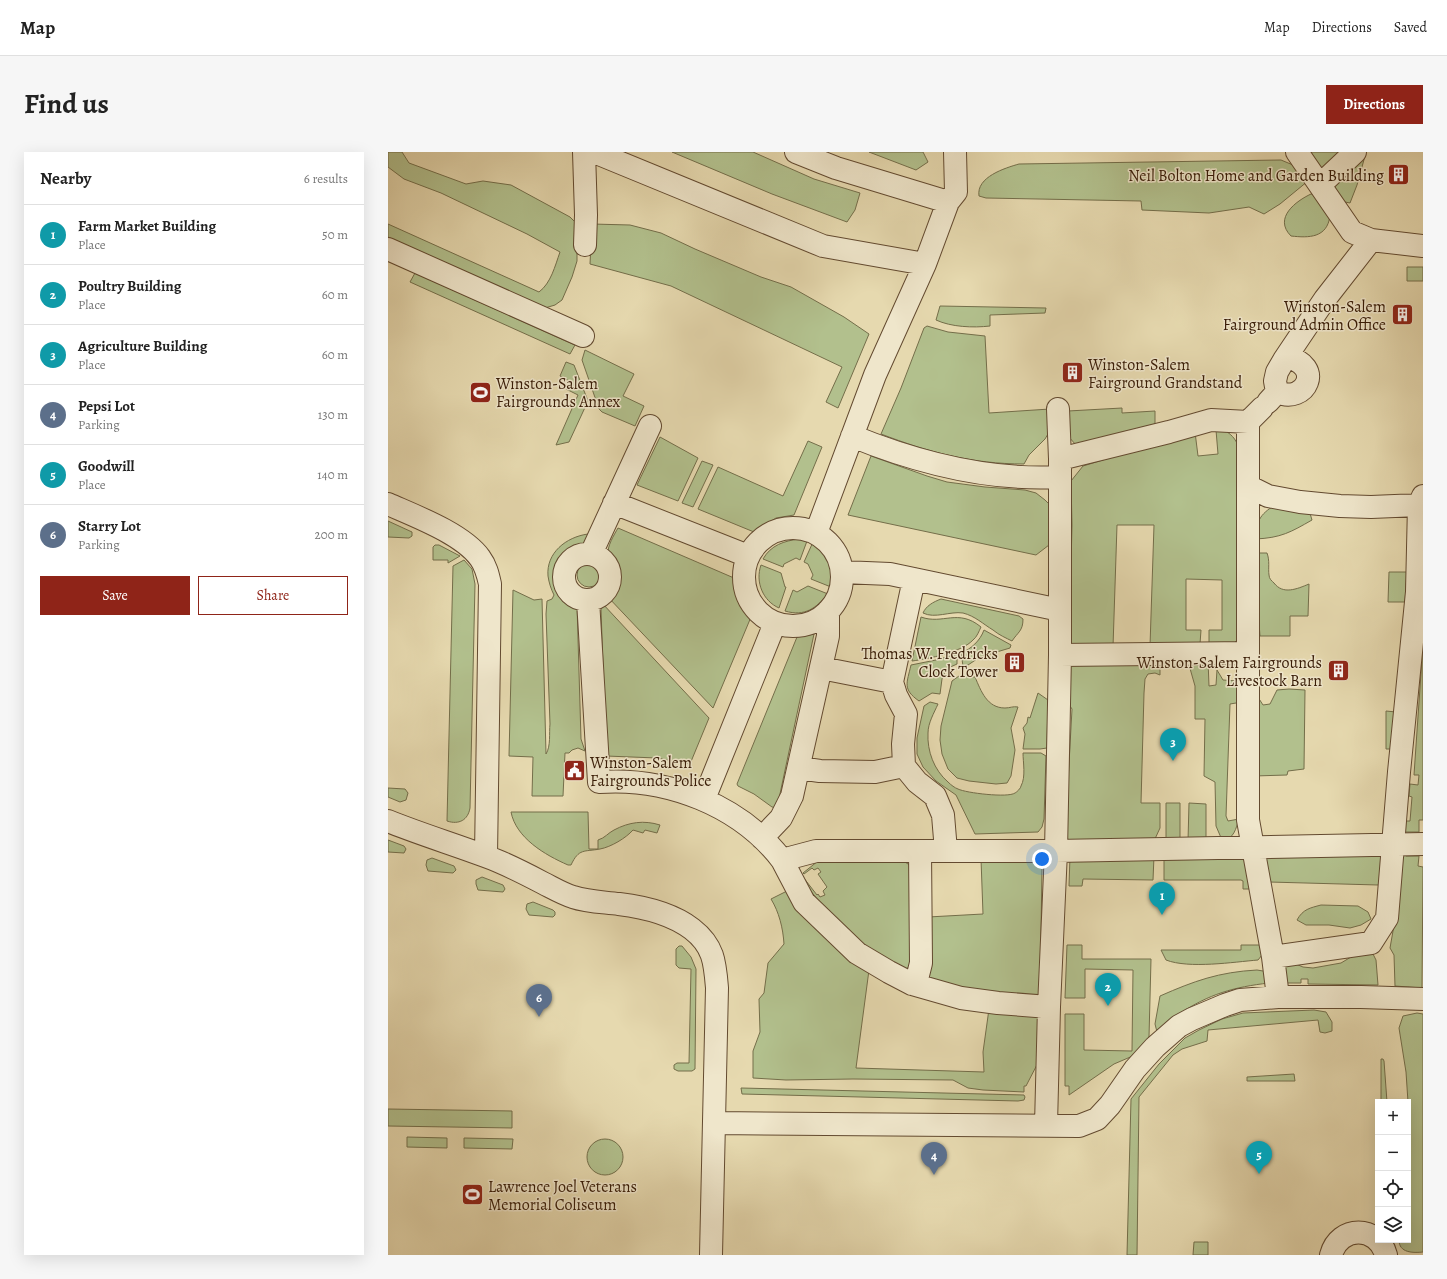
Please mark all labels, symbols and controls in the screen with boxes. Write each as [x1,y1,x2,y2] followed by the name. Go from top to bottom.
[20,15,55,41] text: Map
[1264,18,1290,37] text: Map
[1312,18,1372,37] text: Directions
[1394,18,1427,37] text: Saved
[24,85,109,123] text: Find us
[1326,85,1423,124] button: Directions
[1386,162,1412,188] building icon: Neil Bolton Home and Garden Building
[1128,165,1384,187] place label: Neil Bolton Home and Garden Building
[40,167,91,190] text: Nearby
[304,170,348,187] text: 6 results
[78,216,216,236] text: Farm Market Building
[51,226,55,243] text: 1
[322,226,348,243] text: 50 m
[78,236,106,253] text: Place
[78,276,181,296] text: Poultry Building
[50,286,56,303] text: 2
[322,286,348,303] text: 60 m
[78,296,106,313] text: Place
[1223,296,1386,336] place label: Winston-Salem Fairground Admin Office
[1389,302,1415,328] building icon: Winston-Salem Fairground Admin Office
[78,336,207,356] text: Agriculture Building
[50,346,56,363] text: 3
[322,346,348,363] text: 60 m
[1087,354,1243,394] place label: Winston-Salem Fairground Grandstand
[78,356,106,373] text: Place
[1060,360,1086,386] building icon: Winston-Salem Fairground Grandstand
[495,373,621,413] place label: Winston-Salem Fairgrounds Annex
[467,379,493,405] sports icon: Winston-Salem Fairgrounds Annex
[78,396,135,416] text: Pepsi Lot
[50,406,56,423] text: 4
[318,406,348,423] text: 130 m
[78,416,120,433] text: Parking
[78,456,134,476] text: Goodwill
[50,466,56,483] text: 5
[317,466,348,483] text: 140 m
[78,476,106,493] text: Place
[78,516,141,536] text: Starry Lot
[50,526,56,543] text: 6
[315,526,348,543] text: 200 m
[78,536,120,553] text: Parking
[40,576,190,615] button: Save
[198,576,348,615] button: Share
[861,643,998,683] place label: Thomas W. Fredricks Clock Tower
[1001,649,1027,675] building icon: Thomas W. Fredricks Clock Tower
[1136,652,1322,692] place label: Winston-Salem Fairgrounds Livestock Barn
[1325,658,1351,684] building icon: Winston-Salem Fairgrounds Livestock Barn
[1160,728,1186,761] pin: 3
[589,752,711,792] place label: Winston-Salem Fairgrounds Police
[561,758,587,784] public building icon: Winston-Salem Fairgrounds Police
[1032,849,1052,869] your location
[1149,882,1175,915] pin: 1
[1095,973,1121,1006] pin: 2
[526,984,552,1017] pin: 6
[1375,1099,1411,1243] map controls
[1375,1099,1411,1135] button: +
[1375,1135,1411,1171] button: −
[1246,1141,1272,1174] pin: 5
[921,1142,947,1175] pin: 4
[1375,1171,1411,1207] button: locate
[488,1176,637,1216] place label: Lawrence Joel Veterans Memorial Coliseum
[459,1182,485,1208] sports icon: Lawrence Joel Veterans Memorial Coliseum
[1375,1207,1411,1243] button: layers

